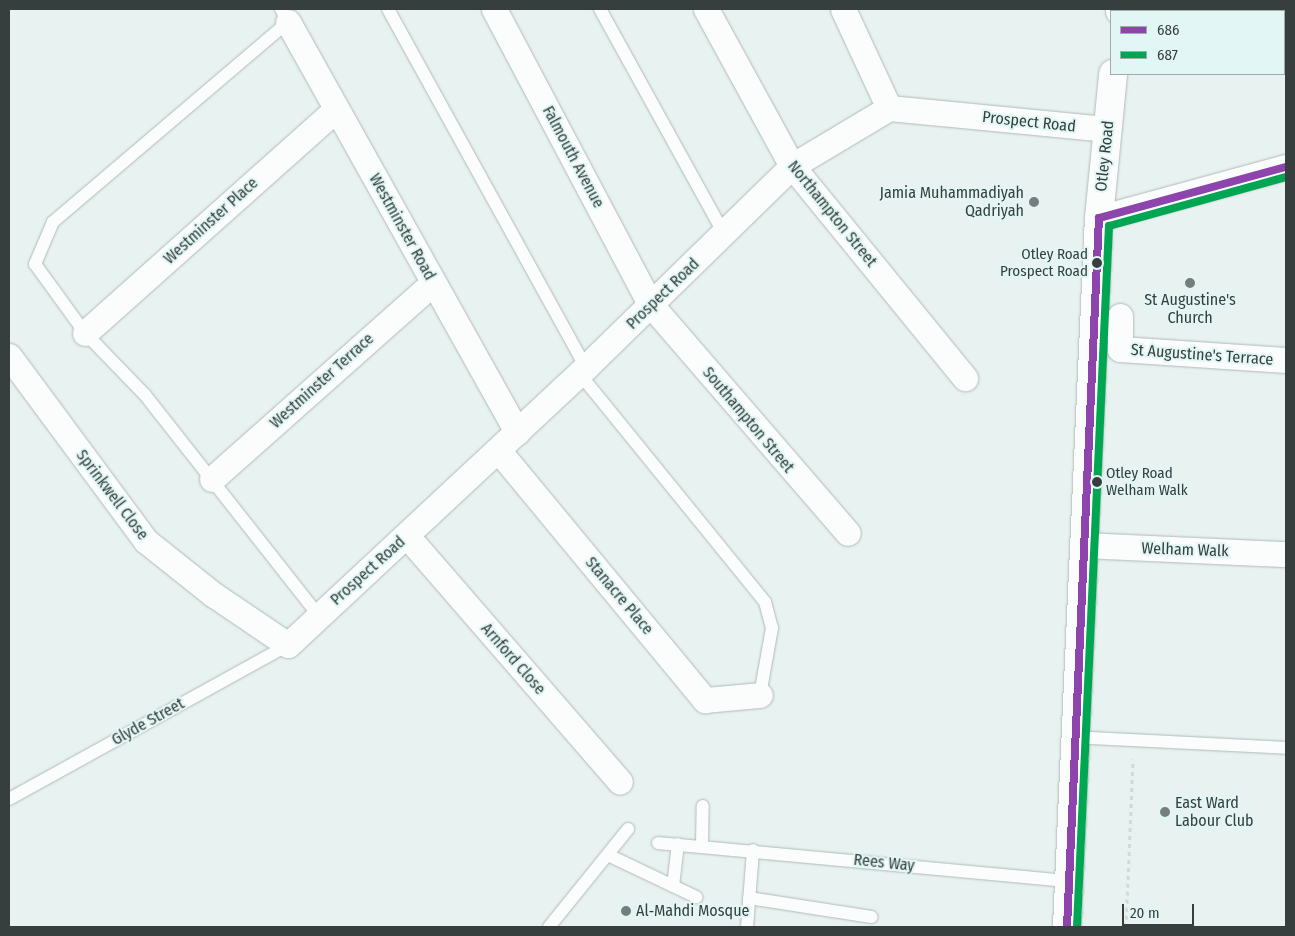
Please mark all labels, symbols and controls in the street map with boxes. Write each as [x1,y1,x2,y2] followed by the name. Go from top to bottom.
[1110,10,1285,75] legend
[1157,21,1179,39] text: 686
[1157,46,1178,64] text: 687
[538,103,608,211] street label: Falmouth Avenue
[981,108,1077,136] street label: Prospect Road
[1092,120,1118,192] street label: Otley Road
[783,157,881,271] street label: Northampton Street
[365,170,439,284] street label: Westminster Road
[160,174,262,268] street label: Westminster Place
[880,183,1024,221] place label: Jamia Muhammadiyah Qadriyah
[1028,196,1040,208] marker: Jamia Muhammadiyah Qadriyah
[1000,245,1088,280] place label: Otley Road Prospect Road
[623,254,703,334] street label: Prospect Road
[1092,258,1102,268] marker: Otley Road Prospect Road
[1184,277,1196,289] marker: St Augustine's Church
[1144,290,1236,328] place label: St Augustine's Church
[266,329,378,433] street label: Westminster Terrace
[1130,340,1274,370] street label: St Augustine's Terrace
[698,363,798,477] street label: Southampton Street
[72,446,152,544] street label: Sprinkwell Close
[1106,464,1188,499] place label: Otley Road Welham Walk
[1092,477,1102,487] marker: Otley Road Welham Walk
[327,532,409,610] street label: Prospect Road
[1141,539,1229,561] street label: Welham Walk
[581,553,657,639] street label: Stanacre Place
[477,619,549,699] street label: Arnford Close
[108,694,188,750] street label: Glyde Street
[1175,793,1254,831] place label: East Ward Labour Club
[1159,806,1171,818] marker: East Ward Labour Club
[853,850,915,876] street label: Rees Way
[1125,894,1198,926] scale bar
[636,901,749,921] place label: Al‐Mahdi Mosque
[1130,904,1160,922] text: 20 m
[620,905,632,917] marker: Al‐Mahdi Mosque

